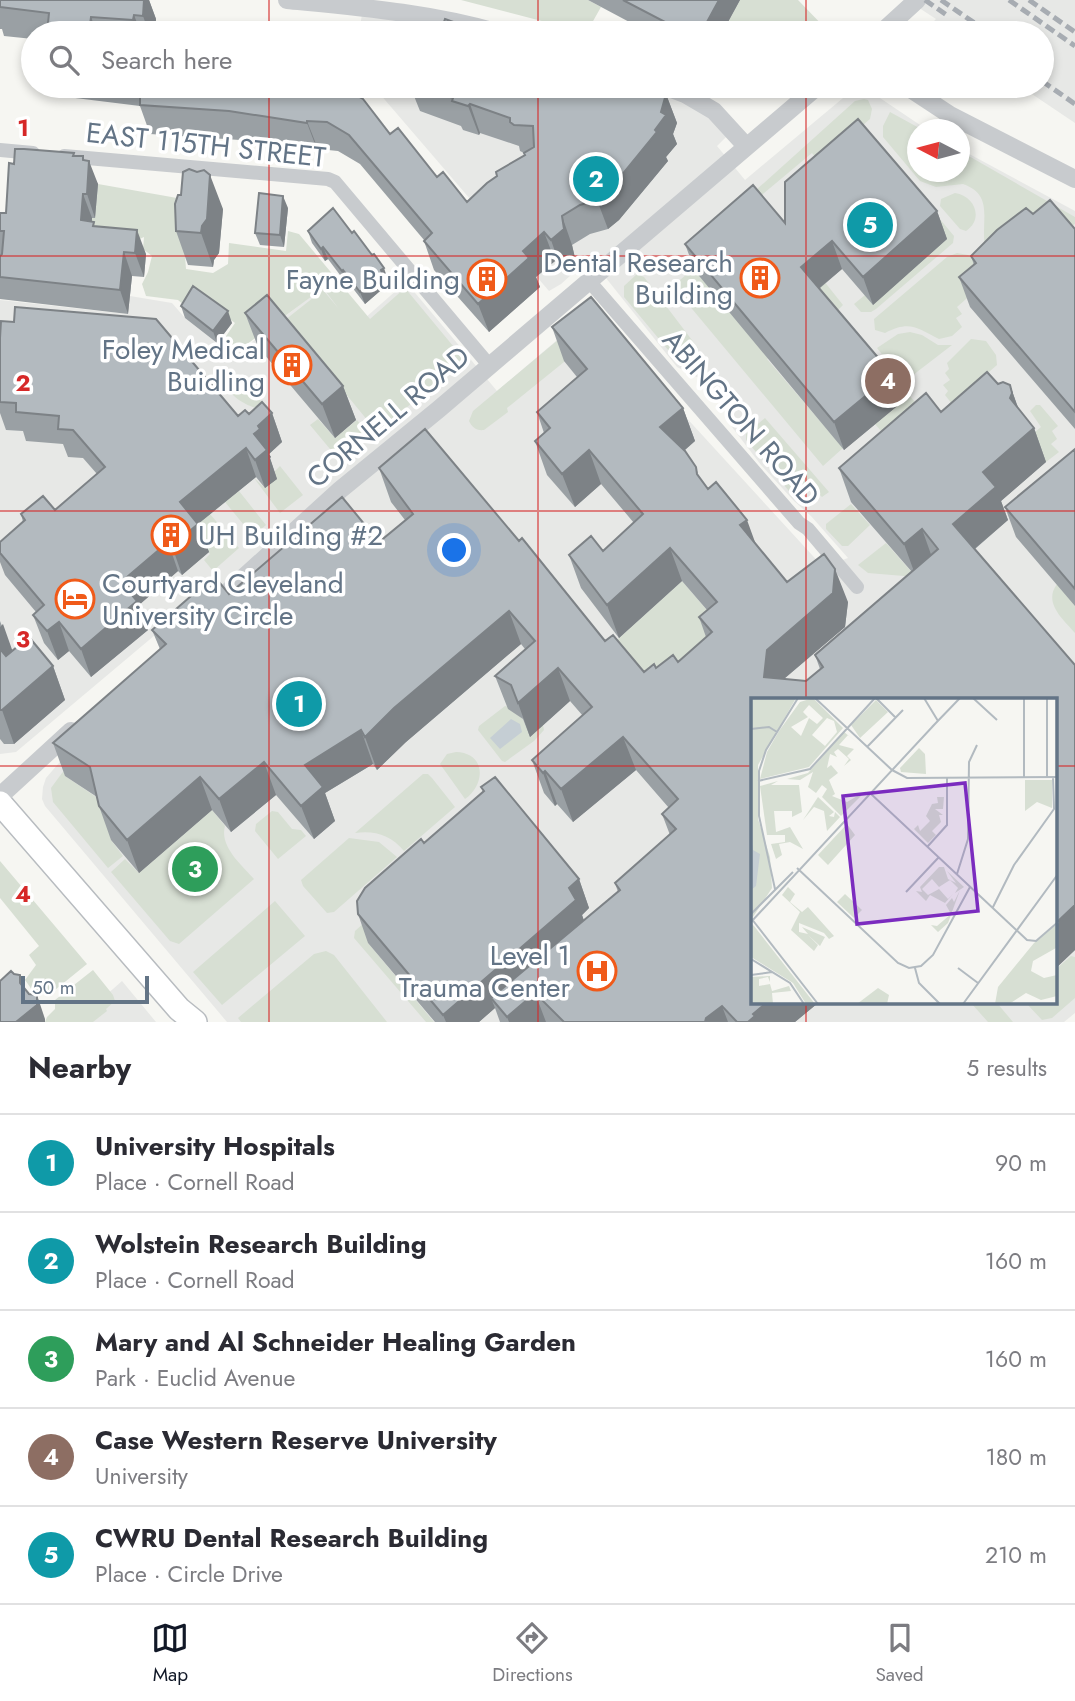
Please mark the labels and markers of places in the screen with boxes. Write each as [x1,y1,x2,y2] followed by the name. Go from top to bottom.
[573,153,619,205] pin: 2
[847,199,893,251] pin: 5
[543,242,733,315] place label: Dental Research Building
[739,257,781,299] building icon: Dental Research Building
[466,258,508,300] building icon: Fayne Building
[286,259,460,300] place label: Fayne Building
[102,329,265,402] place label: Foley Medical Buidling
[271,344,313,386] building icon: Foley Medical Buidling
[865,355,911,407] pin: 4
[150,514,192,556] building icon: UH Building #2
[198,515,383,556] place label: UH Building #2
[102,563,344,636] place label: Courtyard Cleveland University Circle
[54,578,96,620] hotel icon: Courtyard Cleveland University Circle
[276,678,322,730] pin: 1
[172,843,218,895] pin: 3
[399,935,570,1008] place label: Level 1 Trauma Center
[576,950,618,992] hospital icon: Level 1 Trauma Center

